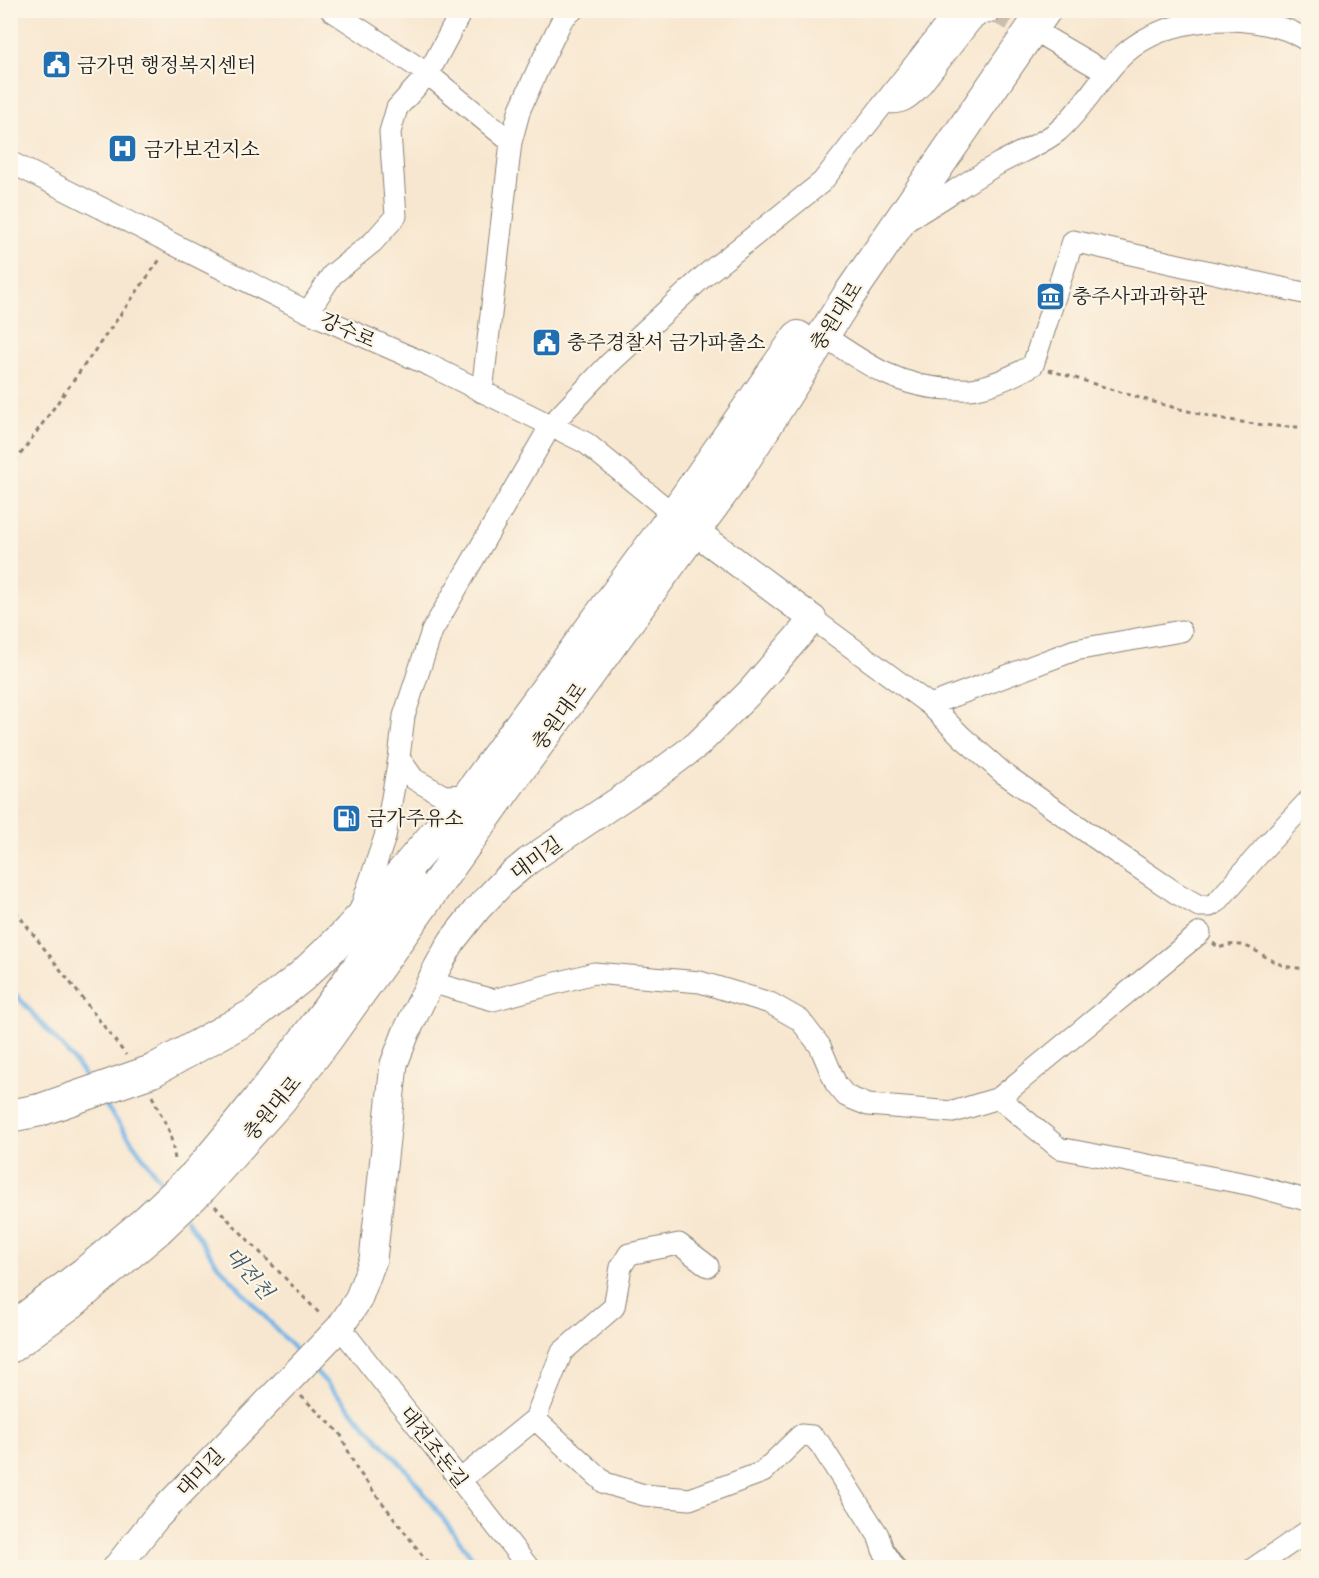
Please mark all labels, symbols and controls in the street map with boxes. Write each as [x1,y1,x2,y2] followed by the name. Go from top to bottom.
[40,49,72,81] public building icon: 금가면 행정복지센터
[77,52,256,79] place label: 금가면 행정복지센터
[107,133,139,165] hospital icon: 금가보건지소
[144,136,260,163] place label: 금가보건지소
[804,277,869,356] street label: 충원대로
[1035,280,1067,312] museum icon: 충주사과과학관
[1072,283,1208,310] place label: 충주사과과학관
[316,306,380,355] street label: 강수로
[530,326,562,358] public building icon: 충주경찰서 금가파출소
[567,329,766,356] place label: 충주경찰서 금가파출소
[526,677,593,755] street label: 충원대로
[330,802,362,834] fuel station icon: 금가주유소
[367,805,464,832] place label: 금가주유소
[505,830,568,886] street label: 대미길
[237,1070,308,1147] street label: 충원대로
[218,1241,281,1307] water label: 대전천
[393,1401,474,1494] street label: 대전조돈길
[171,1442,230,1503] street label: 대미길

